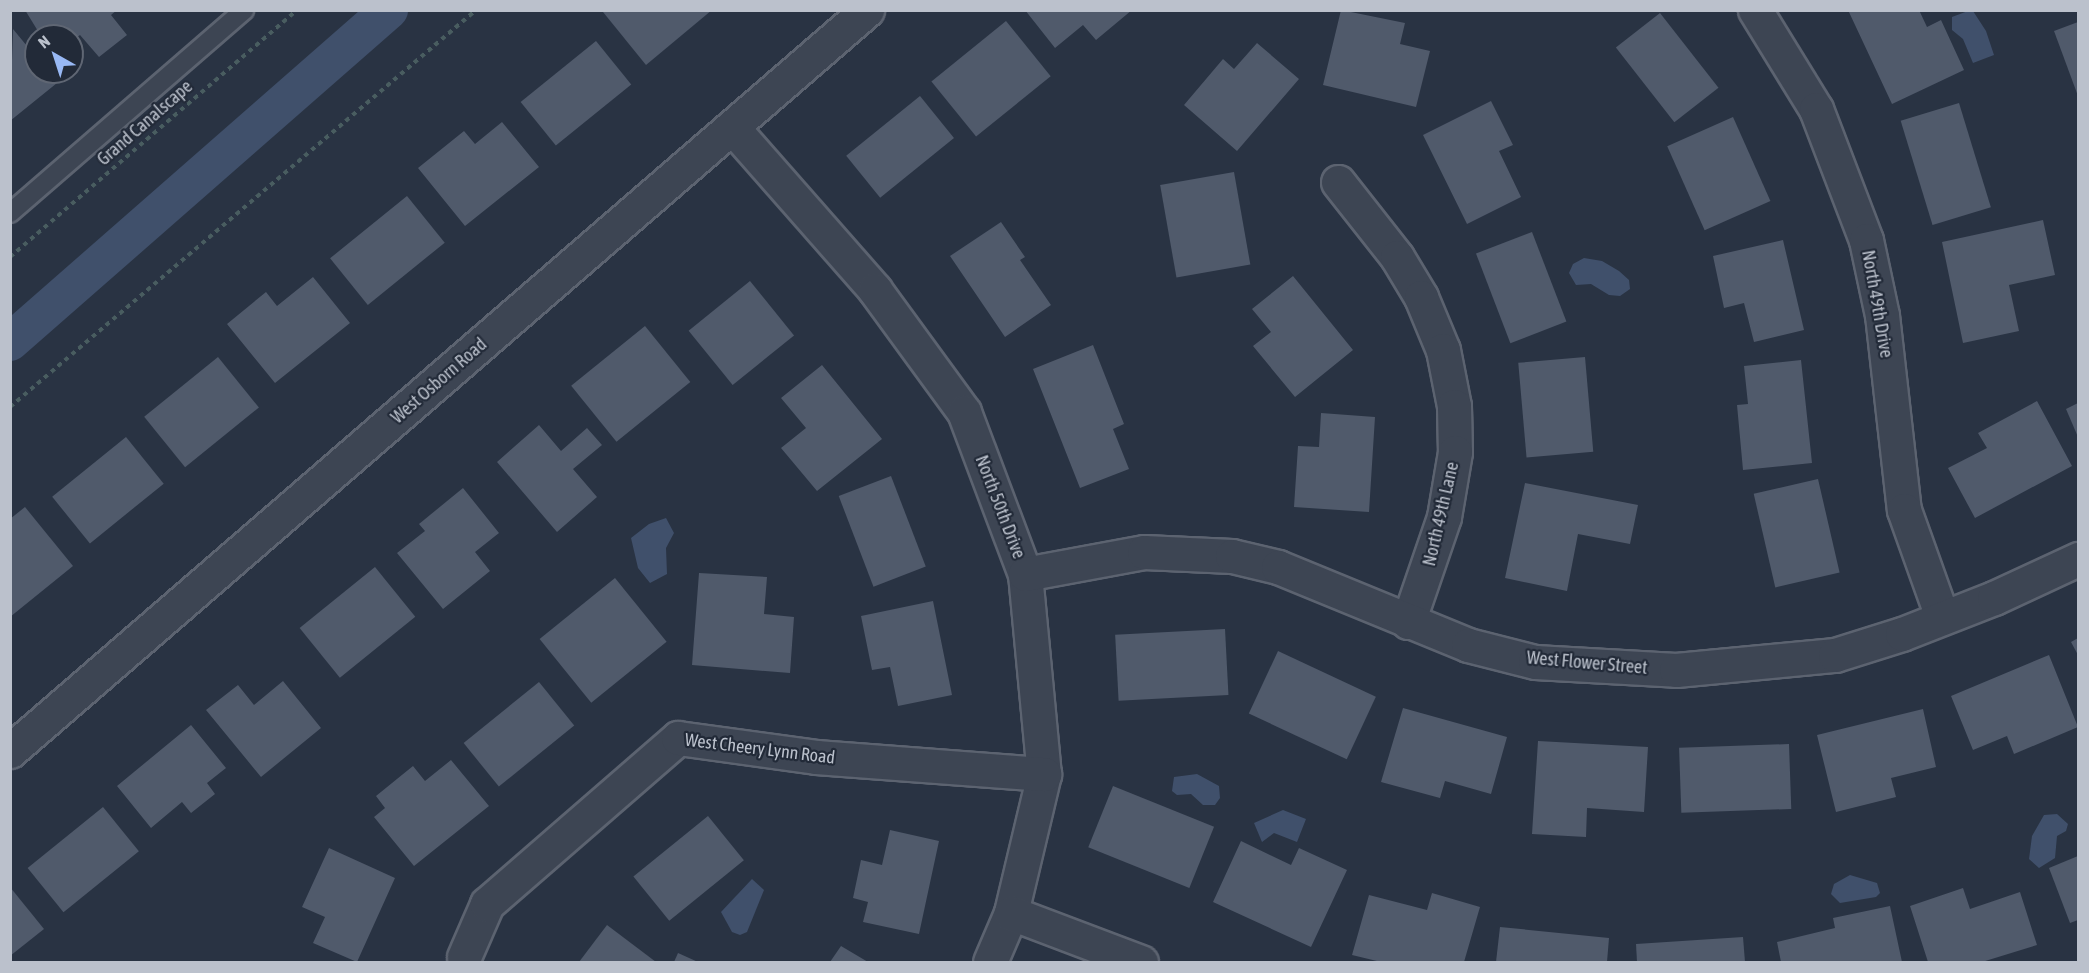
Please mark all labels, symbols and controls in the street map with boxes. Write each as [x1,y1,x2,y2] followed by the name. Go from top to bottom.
[24,24,84,84] north arrow
[35,32,53,52] text: N
[93,76,197,170] street label: Grand Canalscape
[1857,249,1897,359] street label: North 49th Drive
[387,334,491,428] street label: West Osborn Road
[970,452,1030,562] street label: North 50th Drive
[1419,460,1463,568] street label: North 49th Lane
[1526,647,1648,679] street label: West Flower Street
[684,729,836,769] street label: West Cheery Lynn Road

